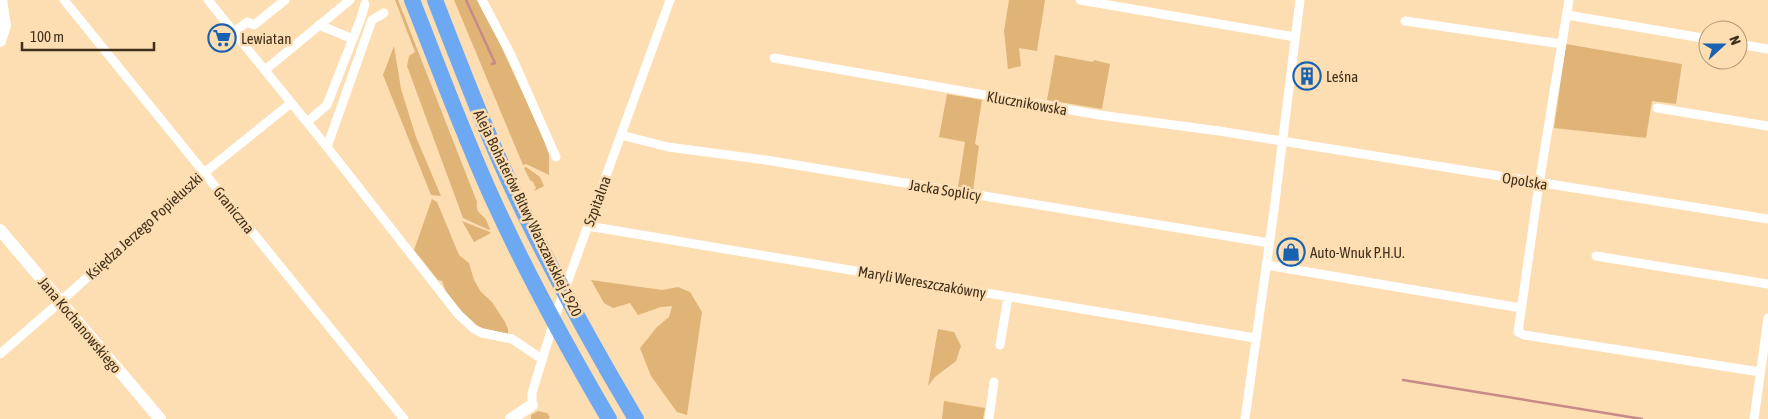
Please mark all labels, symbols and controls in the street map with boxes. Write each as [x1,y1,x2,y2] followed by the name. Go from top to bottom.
[22,20,155,52] scale bar
[1698,20,1748,70] north arrow
[207,23,237,53] supermarket icon: Lewiatan
[30,28,64,45] text: 100 m
[241,30,291,47] place label: Lewiatan
[1726,34,1744,47] text: N
[1292,61,1322,91] building icon: Leśna
[1326,68,1358,85] place label: Leśna
[986,88,1069,118] street label: Klucznikowska
[470,107,586,319] street label: Aleja Bohaterów Bitwy Warszawskiej 1920
[82,169,206,283] street label: Księdza Jerzego Popiełuszki
[1501,169,1549,193] street label: Opolska
[580,174,614,228] street label: Szpitalna
[908,176,982,204] street label: Jacka Soplicy
[210,183,258,237] street label: Graniczna
[1276,237,1306,267] shop icon: Auto-Wnuk P.H.U.
[1310,244,1405,261] place label: Auto-Wnuk P.H.U.
[857,262,987,302] street label: Maryli Wereszczakówny
[35,274,125,376] street label: Jana Kochanowskiego

